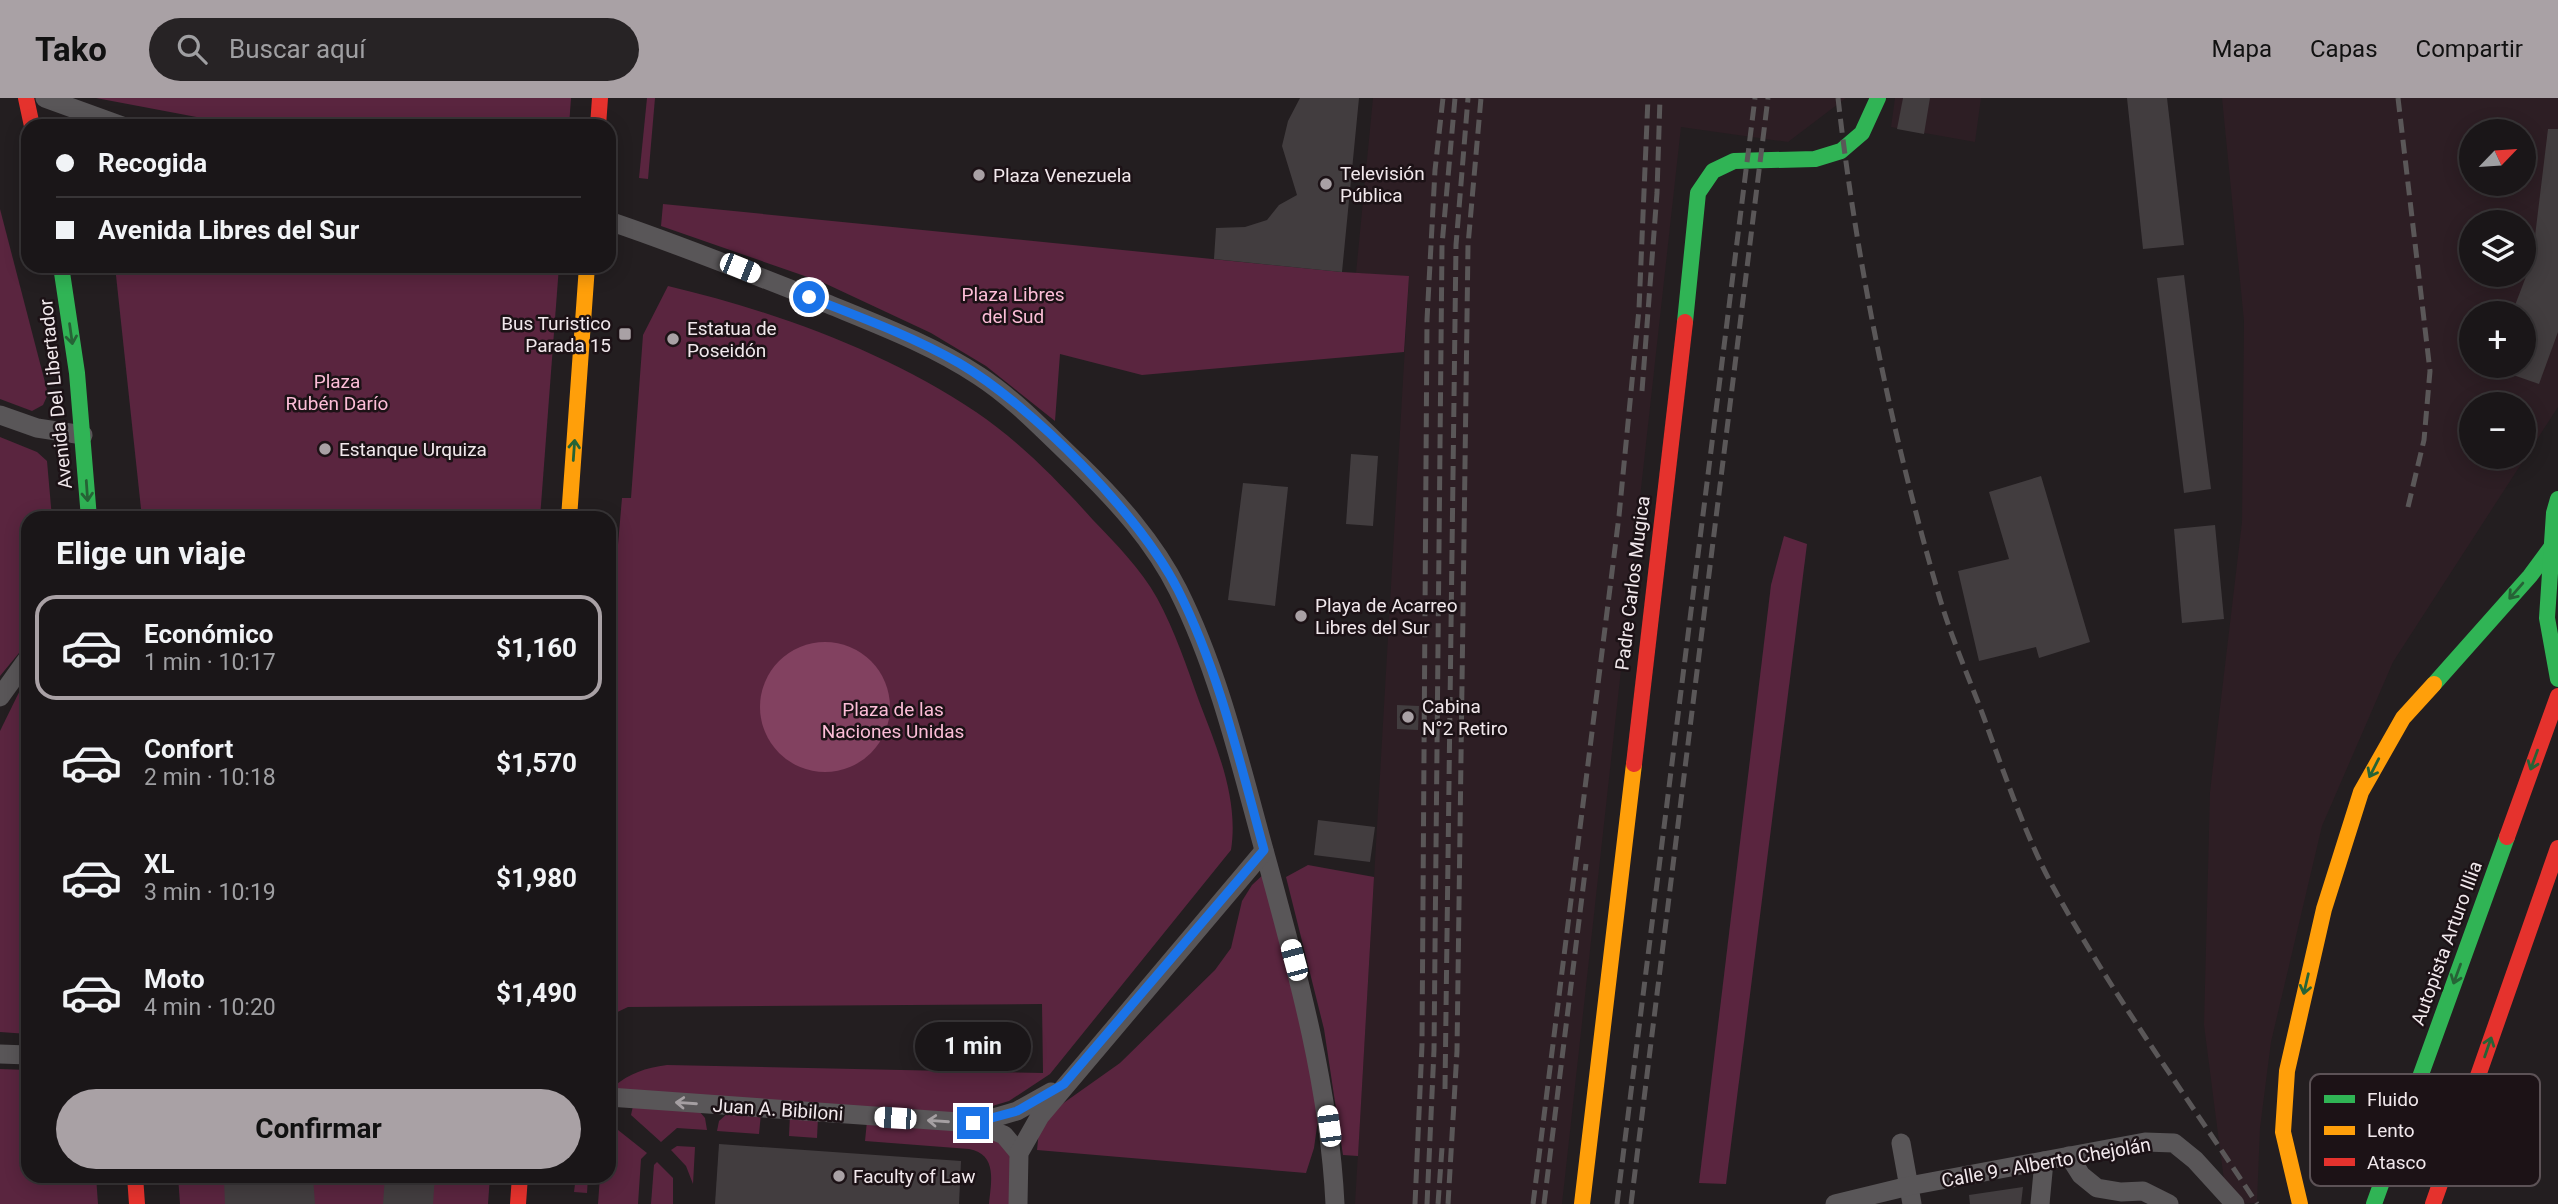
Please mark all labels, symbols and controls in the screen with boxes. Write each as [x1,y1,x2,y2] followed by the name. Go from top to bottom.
[149,18,639,81] search box
[35,30,107,69] text: Tako
[173,30,211,68] icon: search
[229,34,366,64] text: Buscar aquí
[2211,35,2272,63] text: Mapa
[2310,35,2378,63] text: Capas
[2416,35,2523,63] text: Compartir
[2459,119,2536,196] north arrow
[2459,119,2536,469] map controls
[98,148,207,178] text: Recogida
[1340,162,1425,207] place label: Televisión Pública
[993,164,1132,187] place label: Plaza Venezuela
[971,167,987,183] marker: Plaza Venezuela
[1318,176,1334,192] marker: Televisión Pública
[2459,210,2536,287] button: layers
[98,215,359,245] text: Avenida Libres del Sur
[717,250,764,286] car
[793,281,825,313] route start
[961,283,1065,328] park label: Plaza Libres del Sud
[34,297,77,490] street label: Avenida Del Libertador
[2459,301,2536,378] button: +
[501,312,611,357] place label: Bus Turistico Parada 15
[687,317,777,362] place label: Estatua de Poseidón
[65,322,78,344] one-way arrow
[617,326,633,342] marker: Bus Turistico Parada 15
[665,331,681,347] marker: Estatua de Poseidón
[286,370,388,415] park label: Plaza Rubén Darío
[2459,392,2536,469] button: −
[339,438,487,461] place label: Estanque Urquiza
[568,439,581,462] one-way arrow
[317,441,333,457] marker: Estanque Urquiza
[81,480,94,502] one-way arrow
[1610,494,1655,672] street label: Padre Carlos Mugica
[56,534,246,572] text: Elige un viaje
[2508,582,2524,600] one-way arrow
[1315,594,1458,639] place label: Playa de Acarreo Libres del Sur
[1293,608,1309,624] marker: Playa de Acarreo Libres del Sur
[60,616,123,679] icon: car
[144,619,273,649] text: Económico
[496,633,577,663] text: $1,160
[144,649,276,676] text: 1 min · 10:17
[1422,695,1508,740] place label: Cabina N°2 Retiro
[822,698,964,743] park label: Plaza de las Naciones Unidas
[1400,709,1416,725] marker: Cabina N°2 Retiro
[60,731,123,794] icon: car
[144,734,233,764] text: Confort
[496,748,577,778] text: $1,570
[2527,749,2540,771] one-way arrow
[2366,757,2380,778] one-way arrow
[144,764,276,791] text: 2 min · 10:18
[60,846,123,909] icon: car
[144,849,175,879] text: XL
[2406,858,2487,1028] street label: Autopista Arturo Illia
[496,863,577,893] text: $1,980
[144,879,276,906] text: 3 min · 10:19
[1279,937,1310,983] car
[60,961,123,1024] icon: car
[2450,963,2462,985] one-way arrow
[144,964,205,994] text: Moto
[2299,972,2313,995] one-way arrow
[496,978,577,1008] text: $1,490
[144,994,276,1021] text: 4 min · 10:20
[915,1021,1031,1070] callout: 1 min
[944,1033,1002,1060] text: 1 min
[2483,1036,2495,1058] one-way arrow
[2310,1074,2540,1186] legend
[2367,1088,2419,1111] text: Fluido
[56,1089,581,1169] button: Confirmar
[712,1093,844,1126] street label: Juan A. Bibiloni
[676,1096,698,1109] one-way arrow
[1316,1104,1343,1148] car
[874,1106,917,1130] car
[957,1107,989,1139] route end
[927,1114,949,1127] one-way arrow
[2367,1119,2415,1142] text: Lento
[1940,1133,2153,1192] street label: Calle 9 - Alberto Chejolán
[2367,1151,2426,1174] text: Atasco
[853,1165,975,1188] place label: Faculty of Law
[831,1168,847,1184] marker: Faculty of Law

